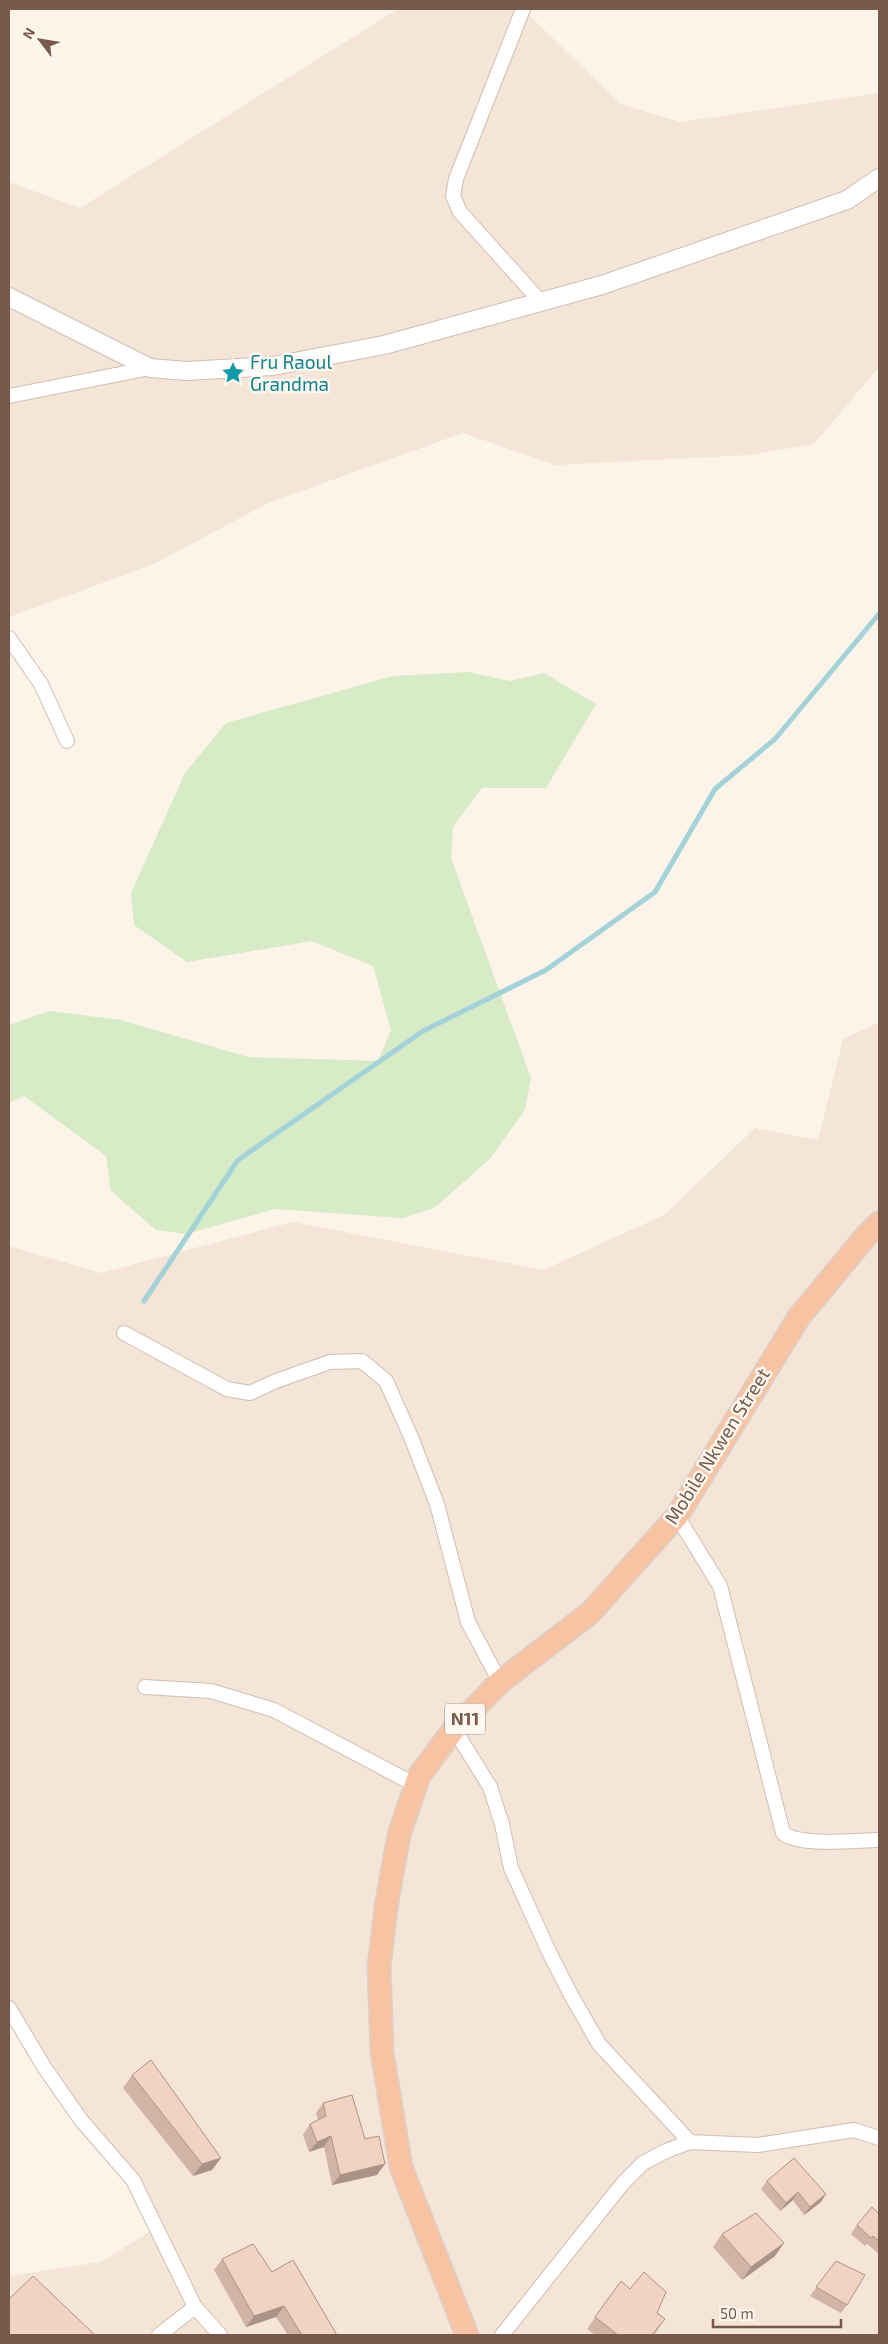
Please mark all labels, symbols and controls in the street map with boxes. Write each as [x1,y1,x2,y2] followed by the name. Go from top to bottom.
[15,15,65,65] north arrow
[19,24,38,42] text: N
[250,350,332,395] place label: Fru Raoul Grandma
[220,360,246,386] place icon: Fru Raoul Grandma
[659,1363,774,1528] street label: Mobile Nkwen Street
[445,1704,485,1735] road number: N11
[713,2296,840,2328] scale bar
[720,2304,754,2322] text: 50 m

